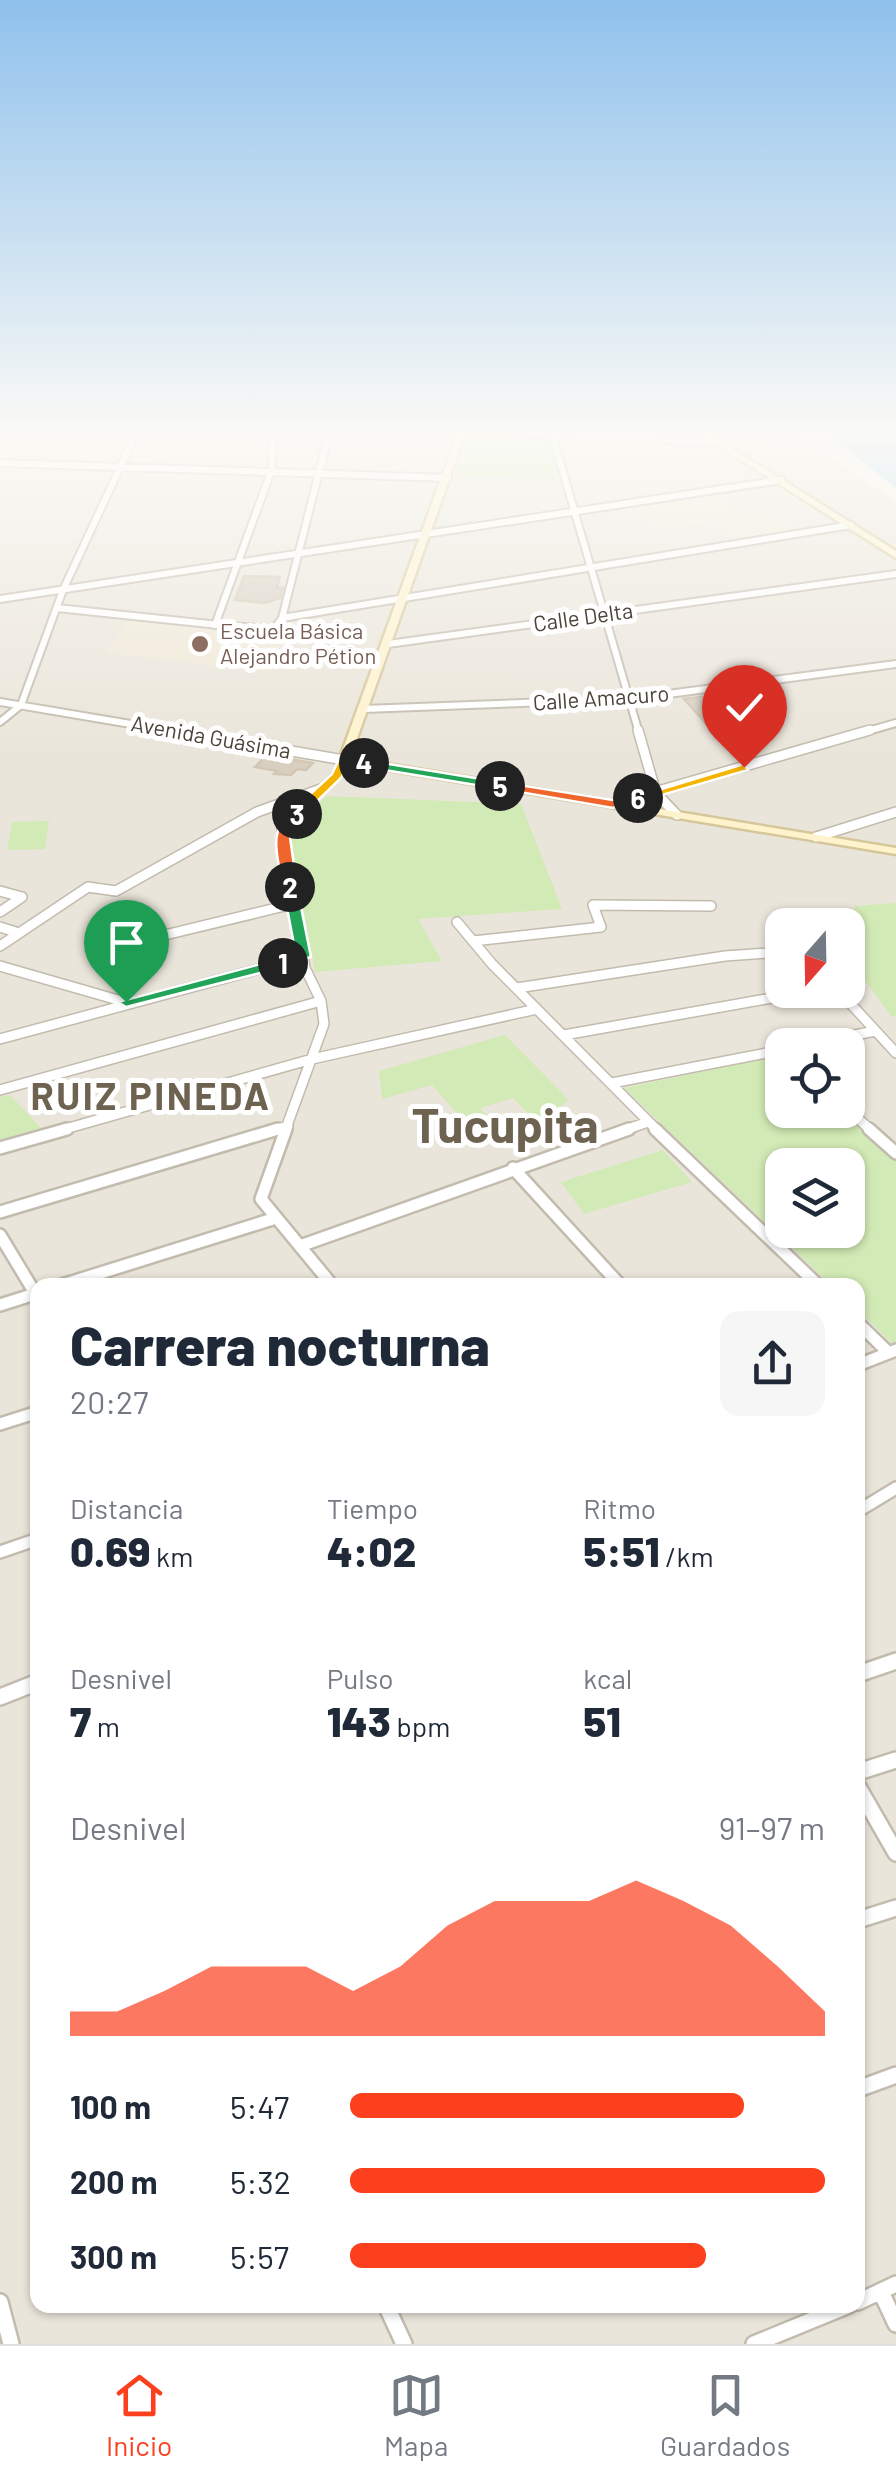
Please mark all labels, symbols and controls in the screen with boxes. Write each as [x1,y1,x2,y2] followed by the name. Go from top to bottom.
[531,596,634,636] street label: Calle Delta
[220,617,376,668] place label: Escuela Básica Alejandro Pétion
[189,633,211,655] marker: Escuela Básica Alejandro Pétion
[702,665,787,768] pin
[532,679,670,715] street label: Calle Amacuro
[717,680,772,735] icon: check
[129,709,293,763] street label: Avenida Guásima
[339,738,389,788] pin: 4
[356,746,372,780] text: 4
[475,761,525,811] pin: 5
[492,769,508,803] text: 5
[613,773,663,823] pin: 6
[630,781,646,815] text: 6
[272,789,322,839] pin: 3
[289,797,305,831] text: 3
[265,862,315,912] pin: 2
[282,870,298,904] text: 2
[84,900,169,1003] pin
[765,908,865,1008] north arrow
[765,908,865,1248] map controls
[99,915,154,970] icon: arrive
[258,938,308,988] pin: 1
[278,946,288,980] text: 1
[765,1028,865,1128] button: locate
[31,1072,271,1118] district label: RUIZ PINEDA
[411,1095,599,1153] district label: Tucupita
[765,1148,865,1248] button: layers
[70,1311,490,1377] text: Carrera nocturna
[720,1311,825,1416] button: share
[70,1382,148,1420] text: 20:27
[70,1491,183,1525] text: Distancia
[327,1491,418,1525] text: Tiempo
[583,1491,656,1525] text: Ritmo
[70,1525,151,1575] text: 0.69
[327,1525,416,1575] text: 4:02
[583,1525,660,1575] text: 5:51
[151,1539,193,1573] text: km
[660,1539,714,1573] text: /km
[70,1661,172,1695] text: Desnivel
[327,1661,393,1695] text: Pulso
[583,1661,632,1695] text: kcal
[70,1695,91,1745] text: 7
[327,1695,391,1745] text: 143
[583,1695,621,1745] text: 51
[91,1709,120,1743] text: m
[391,1709,450,1743] text: bpm
[70,1808,186,1846] text: Desnivel
[719,1808,825,1846] text: 91–97 m
[70,2087,151,2125] text: 100 m
[230,2087,289,2125] text: 5:47
[70,2162,158,2200] text: 200 m
[230,2162,291,2200] text: 5:32
[70,2237,157,2275] text: 300 m
[230,2237,289,2275] text: 5:57
[106,2368,172,2462] tab: Inicio
[384,2368,448,2462] tab: Mapa
[660,2368,790,2462] tab: Guardados

